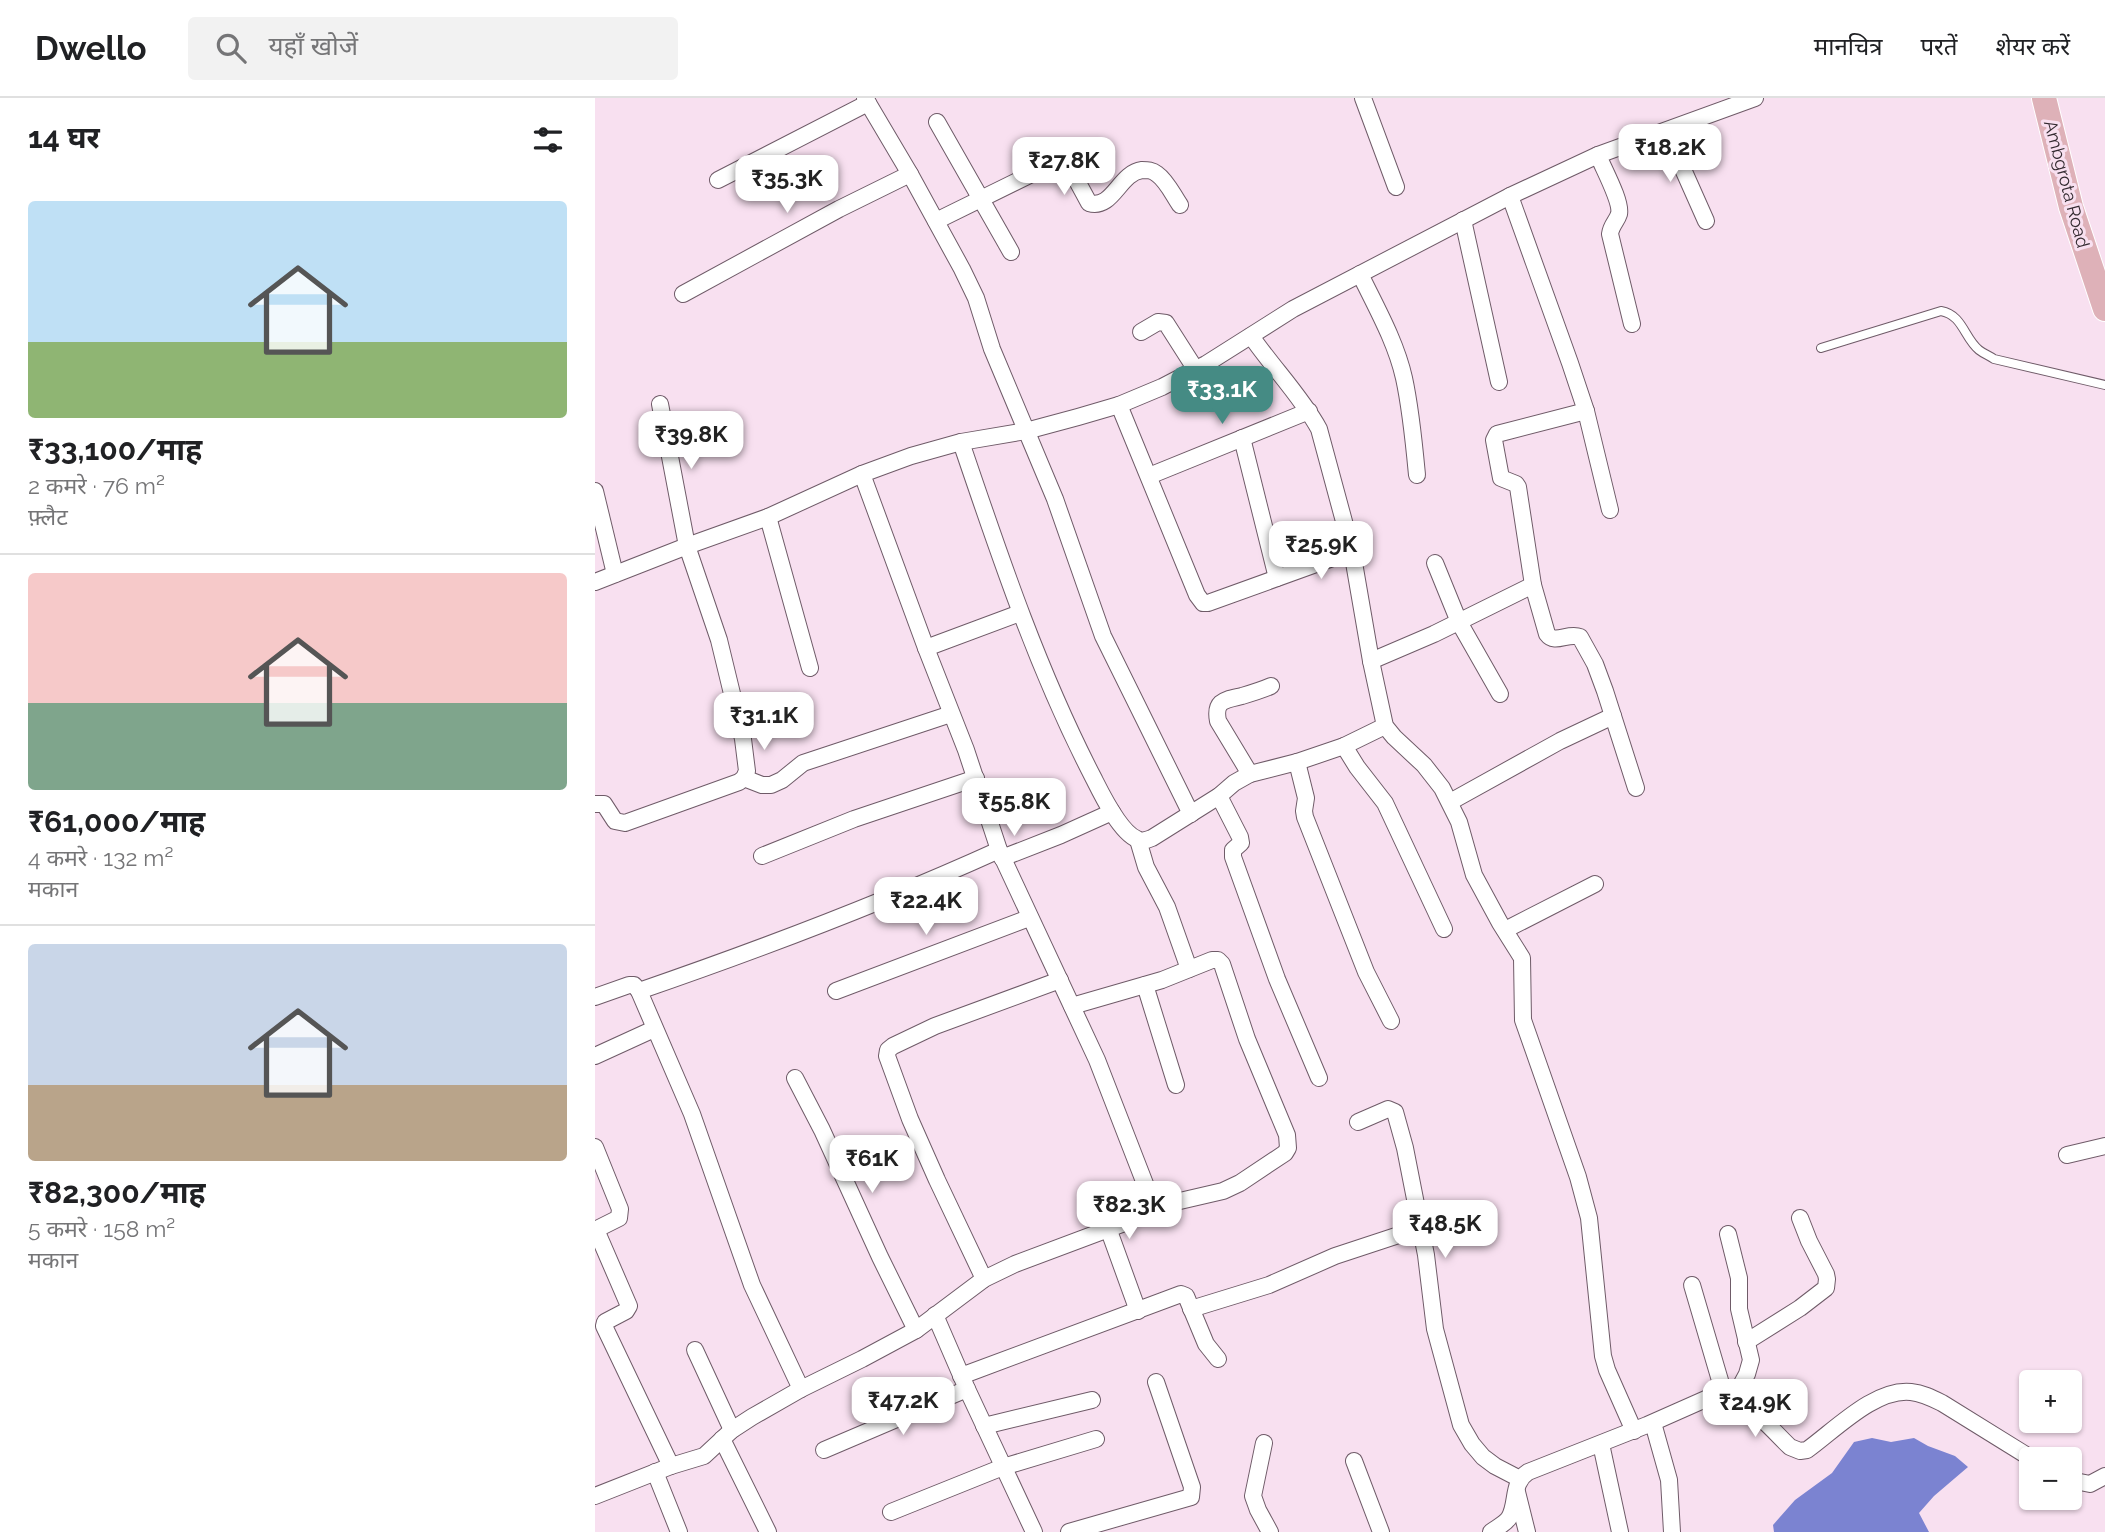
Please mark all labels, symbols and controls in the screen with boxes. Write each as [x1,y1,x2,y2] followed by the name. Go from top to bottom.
[188,17,678,80] search box
[35,29,146,68] text: Dwello
[212,29,250,67] icon: search
[268,31,358,61] text: यहाँ खोजें
[1814,32,1882,61] text: मानचित्र
[1920,32,1958,61] text: परतें
[1996,32,2070,61] text: शेयर करें
[2040,118,2094,250] street label: Ambgrota Road
[28,120,100,155] text: 14 घर
[529,121,567,159] icon: filters
[1613,125,1727,184] pin: ₹18.2K
[1634,133,1706,160] text: ₹18.2K
[1007,138,1121,197] pin: ₹27.8K
[1028,146,1100,173] text: ₹27.8K
[730,156,844,215] pin: ₹35.3K
[751,164,823,191] text: ₹35.3K
[235,247,361,373] icon: home
[1165,366,1279,426] pin: ₹33.1K
[1187,375,1257,402] text: ₹33.1K
[634,412,748,471] pin: ₹39.8K
[654,420,728,447] text: ₹39.8K
[28,432,202,467] text: ₹33,100/माह
[28,472,165,499] text: 2 कमरे · 76 m²
[28,503,68,530] text: फ़्लैट
[1264,522,1378,581] pin: ₹25.9K
[1285,530,1357,557] text: ₹25.9K
[235,619,361,745] icon: home
[707,692,821,752] pin: ₹31.1K
[730,701,798,728] text: ₹31.1K
[957,778,1071,838] pin: ₹55.8K
[978,787,1050,814] text: ₹55.8K
[28,804,205,839] text: ₹61,000/माह
[28,844,173,871] text: 4 कमरे · 132 m²
[28,875,78,902] text: मकान
[869,878,983,937] pin: ₹22.4K
[890,886,962,913] text: ₹22.4K
[235,990,361,1116] icon: home
[831,1136,913,1195] pin: ₹61K
[845,1144,899,1171] text: ₹61K
[28,1175,206,1210] text: ₹82,300/माह
[1072,1182,1186,1241] pin: ₹82.3K
[1093,1190,1165,1217] text: ₹82.3K
[1388,1200,1502,1260] pin: ₹48.5K
[1409,1209,1481,1236] text: ₹48.5K
[28,1215,175,1242] text: 5 कमरे · 158 m²
[28,1246,78,1273] text: मकान
[2019,1370,2082,1510] map controls
[2019,1370,2082,1433] button: +
[846,1378,960,1437] pin: ₹47.2K
[1698,1380,1812,1439] pin: ₹24.9K
[868,1386,938,1413] text: ₹47.2K
[1719,1388,1791,1415] text: ₹24.9K
[2019,1447,2082,1510] button: −

